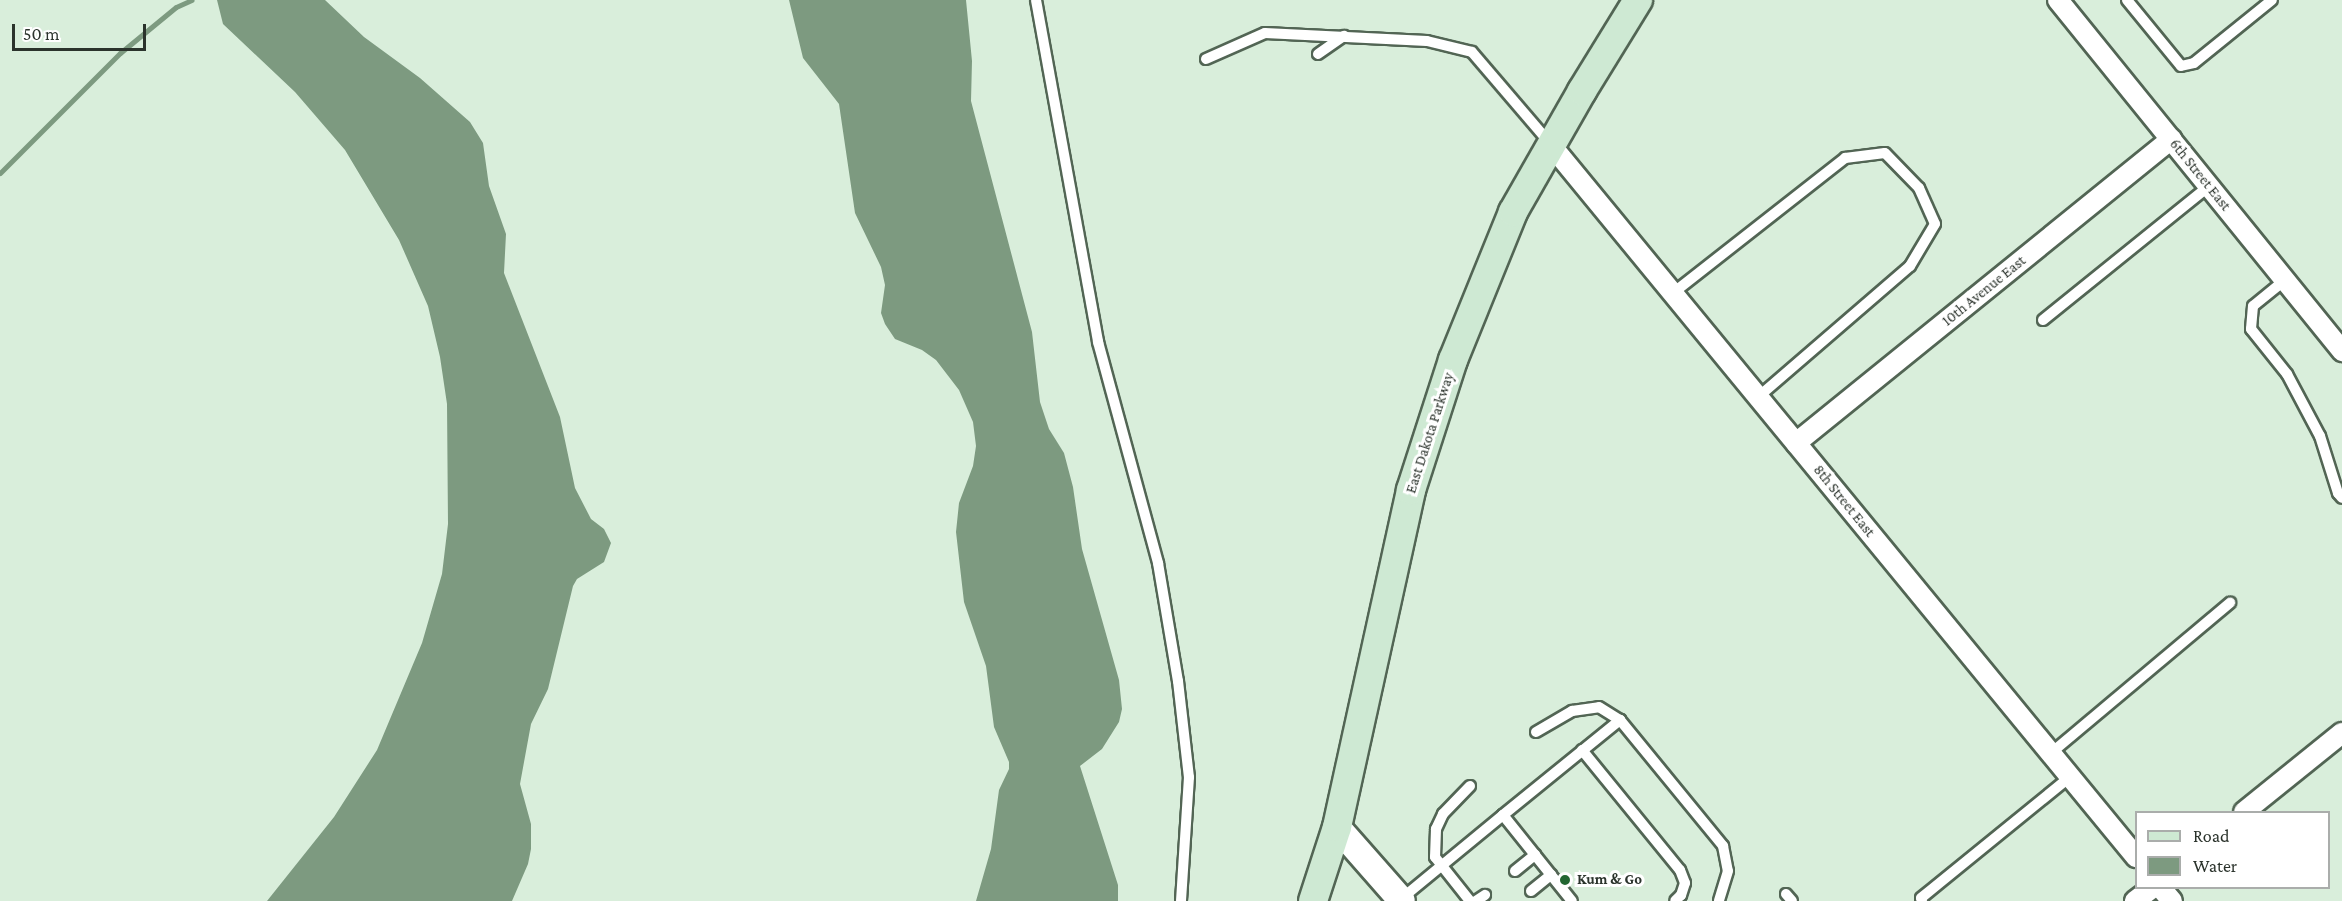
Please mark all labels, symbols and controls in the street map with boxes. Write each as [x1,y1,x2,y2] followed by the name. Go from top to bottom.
[15,12,148,50] scale bar
[23,24,60,44] text: 50 m
[2166,135,2234,215] street label: 6th Street East
[1939,252,2029,330] street label: 10th Avenue East
[1402,370,1458,496] street label: East Dakota Parkway
[1809,461,1879,541] street label: 8th Street East
[2135,811,2330,889] legend
[2193,826,2230,846] text: Road
[2193,856,2237,876] text: Water
[1577,871,1642,889] place label: Kum & Go
[1558,873,1572,887] marker: Kum & Go

